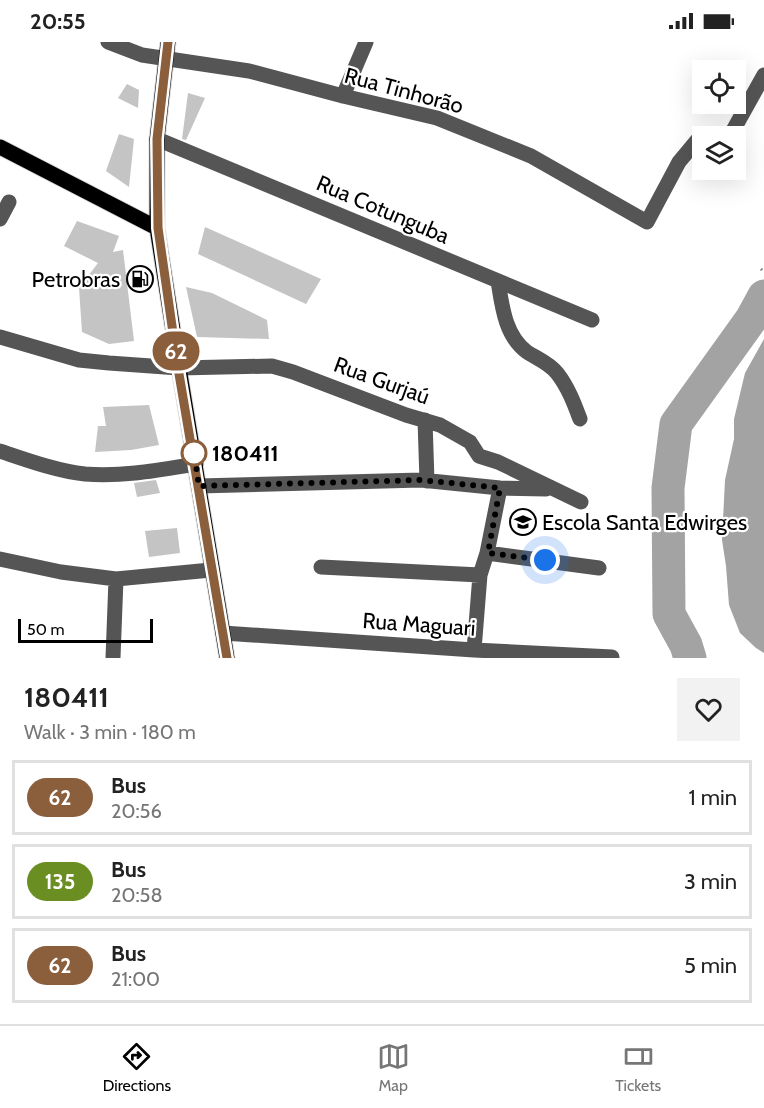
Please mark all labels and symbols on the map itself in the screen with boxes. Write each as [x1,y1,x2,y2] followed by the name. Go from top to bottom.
[341,62,466,119] street label: Rua Tinhorão
[312,169,454,250] street label: Rua Cotunguba
[125,264,155,294] fuel station icon: Petrobras
[32,266,120,293] place label: Petrobras
[149,332,203,370] line badge: 62
[330,351,433,410] street label: Rua Gurjaú
[181,440,207,466] marker: 180411
[212,440,279,467] place label: 180411
[508,507,538,537] school or university icon: Escola Santa Edwirges
[542,509,747,536] place label: Escola Santa Edwirges
[530,545,560,575] your location
[362,607,476,642] street label: Rua Maguari
[18,616,153,644] scale bar

